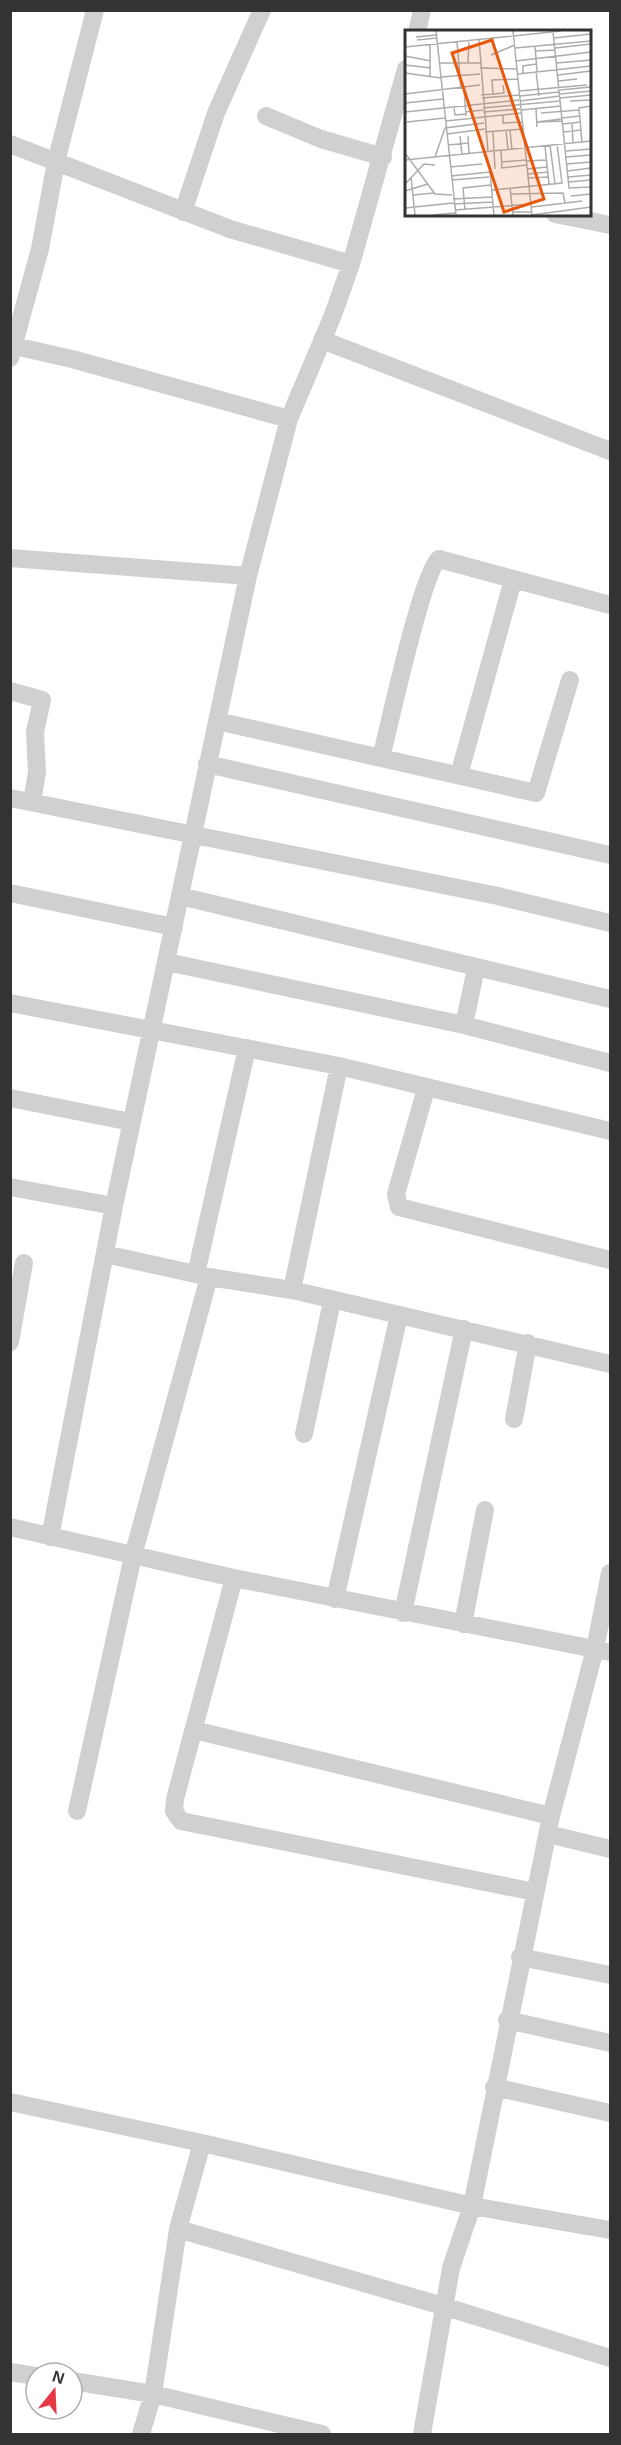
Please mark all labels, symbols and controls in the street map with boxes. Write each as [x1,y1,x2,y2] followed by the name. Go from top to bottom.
[405,30,591,216] inset map
[24,2361,84,2421] north arrow
[50,2367,67,2387] text: N

